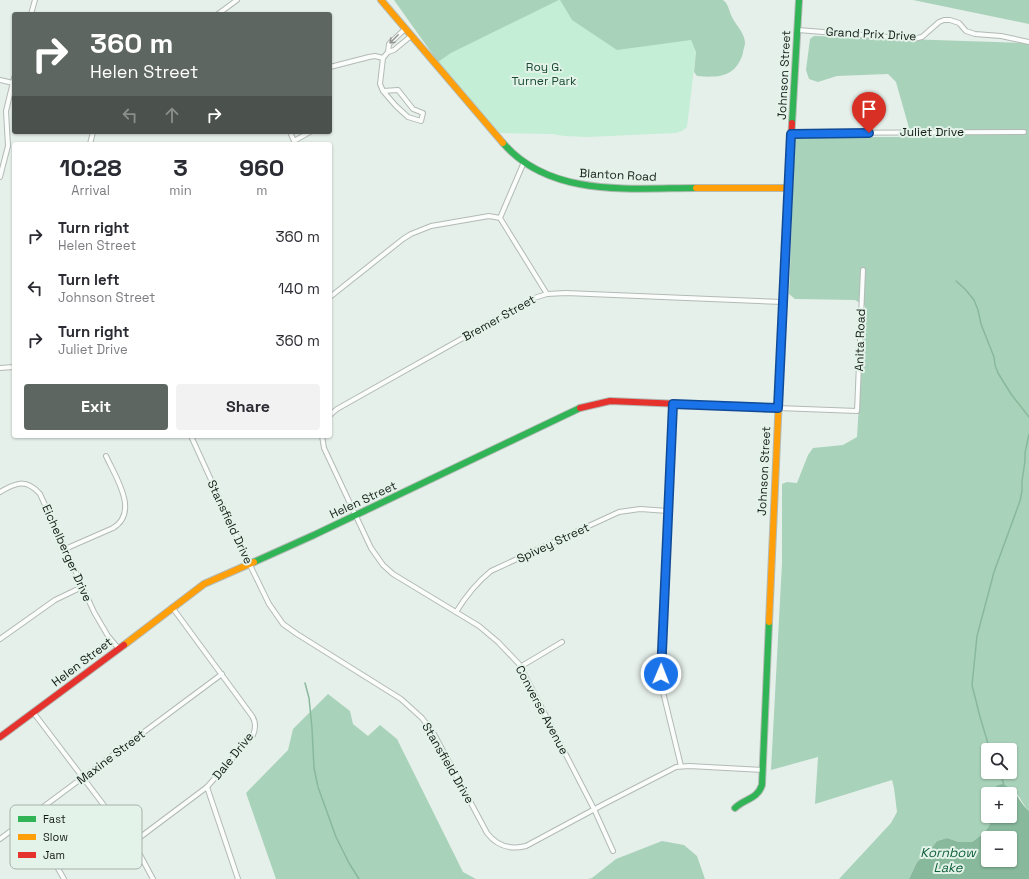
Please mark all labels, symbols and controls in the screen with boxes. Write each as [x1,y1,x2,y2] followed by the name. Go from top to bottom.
[825,24,917,44] street label: Grand Prix Drive
[90,25,174,61] text: 360 m
[24,28,76,80] icon: right
[774,30,794,120] street label: Johnson Street
[389,34,399,44] one-way arrow
[511,59,577,89] park label: Roy G. Turner Park
[90,60,198,83] text: Helen Street
[852,92,886,133] pin
[858,98,880,120] icon: arrive
[119,104,141,126] icon: left
[161,104,183,126] icon: ahead
[203,104,225,126] icon: right
[900,124,964,140] street label: Juliet Drive
[60,152,122,183] text: 10:28
[173,152,188,183] text: 3
[239,152,284,183] text: 960
[579,165,657,185] street label: Blanton Road
[71,182,110,199] text: Arrival
[169,182,192,199] text: min
[256,182,267,199] text: m
[58,218,129,237] text: Turn right
[24,225,46,247] icon: right
[275,227,320,246] text: 360 m
[58,237,136,254] text: Helen Street
[58,270,120,289] text: Turn left
[24,277,46,299] icon: left
[278,279,320,298] text: 140 m
[58,289,155,306] text: Johnson Street
[460,291,538,345] street label: Bremer Street
[851,308,869,372] street label: Anita Road
[58,322,129,341] text: Turn right
[24,329,46,351] icon: right
[275,331,320,350] text: 360 m
[58,341,128,358] text: Juliet Drive
[24,384,168,430] button: Exit
[176,384,320,430] button: Share
[754,426,774,516] street label: Johnson Street
[204,477,256,567] street label: Stansfield Drive
[327,478,399,522] street label: Helen Street
[38,502,96,604] street label: Eichelberger Drive
[514,519,592,567] street label: Spivey Street
[48,634,116,690] street label: Helen Street
[640,653,682,695] position arrow
[512,663,572,757] street label: Converse Avenue
[418,720,478,806] street label: Stansfield Drive
[74,726,148,788] street label: Maxine Street
[209,729,257,783] street label: Dale Drive
[981,743,1017,867] map controls
[981,743,1017,779] button: search
[981,787,1017,823] button: +
[10,805,142,869] legend
[43,812,66,826] text: Fast
[43,830,68,844] text: Slow
[981,831,1017,867] button: −
[920,844,977,876] water label: Kornbow Lake
[43,848,65,862] text: Jam

